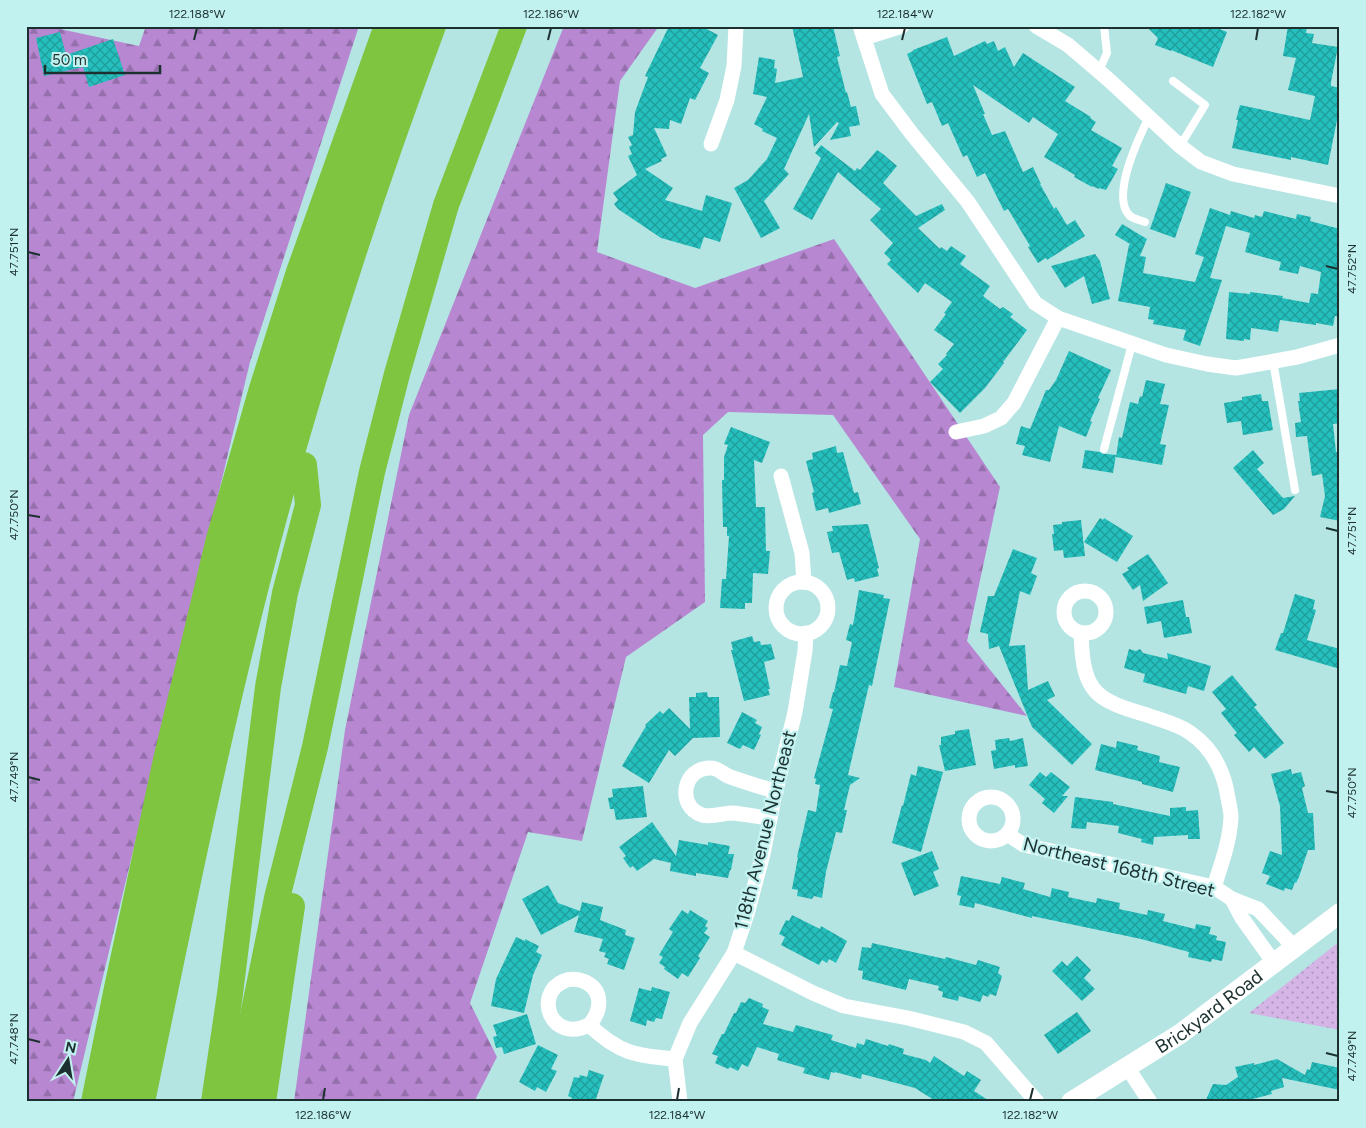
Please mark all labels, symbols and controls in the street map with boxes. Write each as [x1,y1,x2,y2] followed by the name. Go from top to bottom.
[169,7,226,21] text: 122.188°W
[523,7,579,21] text: 122.186°W
[877,7,934,21] text: 122.184°W
[1230,7,1286,21] text: 122.182°W
[45,42,160,74] scale bar
[52,51,87,69] text: 50 m
[7,228,21,276] text: 47.751°N
[1345,244,1359,294] text: 47.752°N
[7,489,21,541] text: 47.750°N
[1345,507,1359,555] text: 47.751°N
[729,728,801,932] street label: 118th Avenue Northeast
[7,752,21,802] text: 47.749°N
[1345,767,1359,819] text: 47.750°N
[1021,832,1217,902] street label: Northeast 168th Street
[1151,964,1267,1058] street label: Brickyard Road
[7,1013,21,1065] text: 47.748°N
[1345,1031,1359,1081] text: 47.749°N
[42,1036,92,1086] north arrow
[64,1038,78,1057] text: N
[295,1108,351,1122] text: 122.186°W
[649,1108,706,1122] text: 122.184°W
[1002,1108,1058,1122] text: 122.182°W

